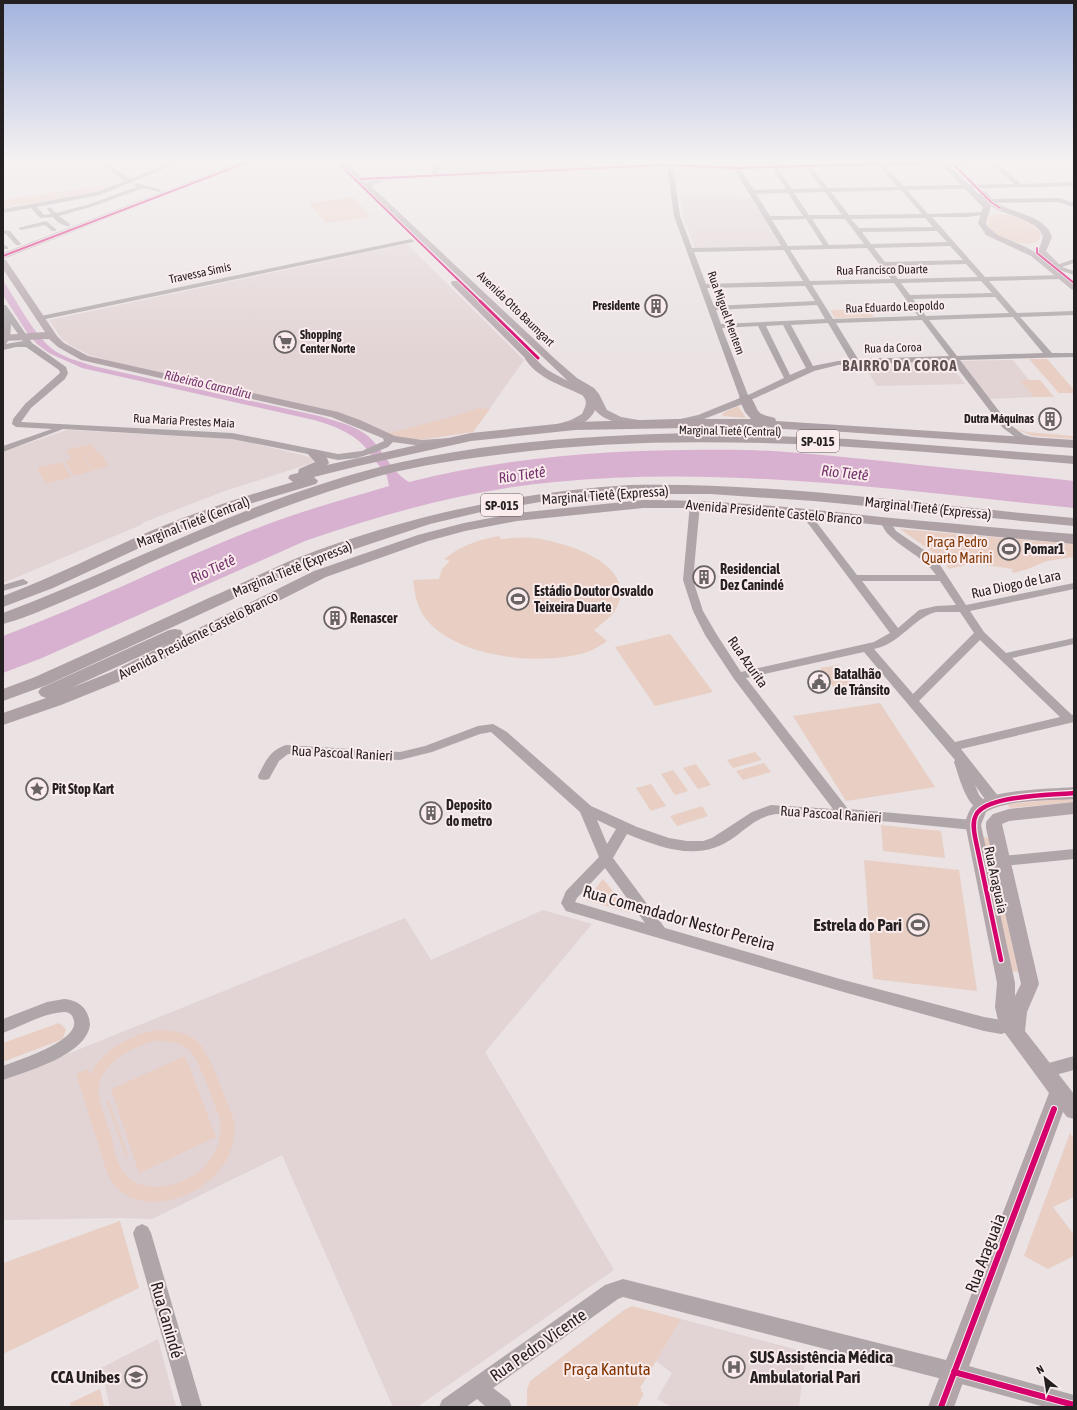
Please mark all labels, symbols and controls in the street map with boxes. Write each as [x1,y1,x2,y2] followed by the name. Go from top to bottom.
[168,260,232,286] street label: Travessa Simis
[836,262,928,278] street label: Rua Francisco Duarte
[475,269,558,350] street label: Avenida Otto Baumgart
[704,269,748,357] street label: Rua Miguel Mentem
[643,293,669,319] building icon: Presidente
[845,298,945,316] street label: Rua Eduardo Leopoldo
[592,299,641,313] place label: Presidente
[300,328,356,356] place label: Shopping Center Norte
[272,329,298,355] supermarket icon: Shopping Center Norte
[864,340,922,356] street label: Rua da Coroa
[842,357,958,374] district label: BAIRRO DA COROA
[163,367,253,402] water label: Ribeirão Carandiru
[1037,406,1063,432] building icon: Dutra Máquinas
[133,411,235,431] street label: Rua Maria Prestes Maia
[964,412,1035,426] place label: Dutra Máquinas
[679,423,782,439] street label: Marginal Tietê (Central)
[797,430,839,452] road number: SP-015
[820,462,870,483] water label: Rio Tietê
[497,463,547,486] water label: Rio Tietê
[541,483,669,507] street label: Marginal Tietê (Expressa)
[134,493,252,551] street label: Marginal Tietê (Central)
[864,493,992,523] street label: Marginal Tietê (Expressa)
[481,494,523,516] road number: SP-015
[685,496,863,528] street label: Avenida Presidente Castelo Branco
[921,534,993,566] park label: Praça Pedro Quarto Marini
[996,536,1022,562] sports icon: Pomar1
[230,538,354,600] street label: Marginal Tietê (Expressa)
[1024,541,1065,557] place label: Pomar1
[188,551,238,586] water label: Rio Tietê
[720,561,784,593] place label: Residencial Dez Canindé
[691,564,717,590] building icon: Residencial Dez Canindé
[970,567,1062,601] street label: Rua Diogo de Lara
[534,583,654,615] place label: Estádio Doutor Osvaldo Teixeira Duarte
[505,586,531,612] sports icon: Estádio Doutor Osvaldo Teixeira Duarte
[116,588,280,682] street label: Avenida Presidente Castelo Branco
[322,605,348,631] building icon: Renascer
[350,610,398,626] place label: Renascer
[725,633,771,691] street label: Rua Azurita
[834,666,890,698] place label: Batalhão de Trânsito
[806,669,832,695] public building icon: Batalhão de Trânsito
[291,742,393,764] street label: Rua Pascoal Ranieri
[24,776,50,802] place icon: Pit Stop Kart
[52,781,114,797] place label: Pit Stop Kart
[446,797,493,829] place label: Deposito do metro
[418,800,444,826] building icon: Deposito do metro
[780,802,882,826] street label: Rua Pascoal Ranieri
[981,845,1011,915] street label: Rua Araguaia
[581,881,777,955] street label: Rua Comendador Nestor Pereira
[905,912,931,938] sports icon: Estrela do Pari
[813,915,902,935] place label: Estrela do Pari
[961,1211,1009,1295] street label: Rua Araguaia
[147,1279,188,1361] street label: Rua Canindé
[486,1304,590,1386] street label: Rua Pedro Vicente
[749,1347,893,1387] place label: SUS Assistência Médica Ambulatorial Pari
[721,1354,747,1380] hospital icon: SUS Assistência Médica Ambulatorial Pari
[1025,1358,1065,1398] north arrow
[563,1359,651,1379] park label: Praça Kantuta
[1034,1363,1046,1376] text: N
[123,1364,149,1390] school or university icon: CCA Unibes
[50,1367,120,1387] place label: CCA Unibes

